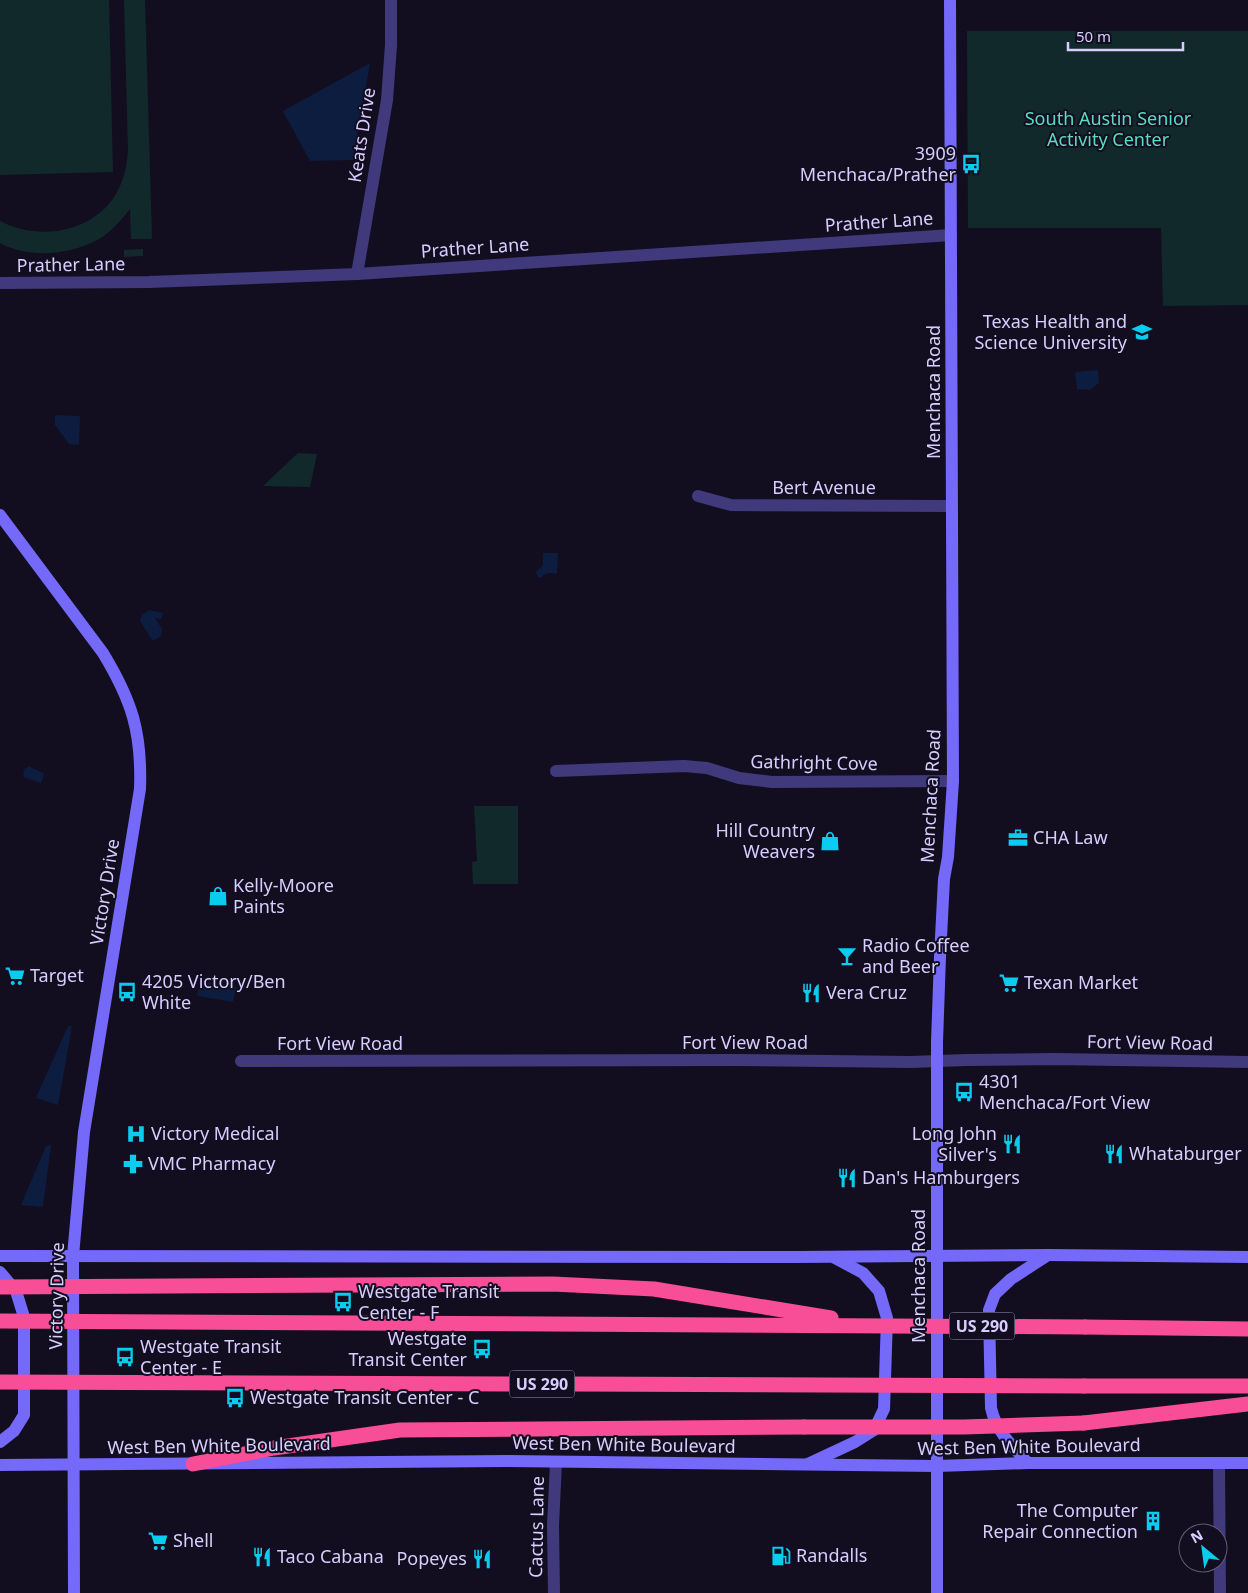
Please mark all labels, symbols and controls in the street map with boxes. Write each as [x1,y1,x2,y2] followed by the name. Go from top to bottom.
[1068,20,1183,52] scale bar
[1076,26,1111,46] text: 50 m
[342,86,380,184] street label: Keats Drive
[1025,106,1192,151] park label: South Austin Senior Activity Center
[800,141,957,186] place label: 3909 Menchaca/Prather
[960,153,982,175] bus stop icon: 3909 Menchaca/Prather
[824,205,934,237] street label: Prather Lane
[420,231,530,263] street label: Prather Lane
[16,251,126,277] street label: Prather Lane
[974,309,1128,354] place label: Texas Health and Science University
[1131,321,1153,343] school or university icon: Texas Health and Science University
[921,325,945,459] street label: Menchaca Road
[772,475,876,499] street label: Bert Avenue
[915,728,945,864] street label: Menchaca Road
[750,749,878,775] street label: Gathright Cove
[715,818,816,863] place label: Hill Country Weavers
[1033,825,1108,849] place label: CHA Law
[1007,827,1029,849] office icon: CHA Law
[819,830,841,852] shop icon: Hill Country Weavers
[84,837,124,947] street label: Victory Drive
[233,873,334,918] place label: Kelly-Moore Paints
[207,885,229,907] shop icon: Kelly-Moore Paints
[862,933,970,978] place label: Radio Coffee and Beer
[836,945,858,967] bar icon: Radio Coffee and Beer
[30,963,84,987] place label: Target
[4,965,26,987] supermarket icon: Target
[142,969,286,1014] place label: 4205 Victory/Ben White
[1024,970,1139,994] place label: Texan Market
[998,972,1020,994] supermarket icon: Texan Market
[826,980,907,1004] place label: Vera Cruz
[116,981,138,1003] bus stop icon: 4205 Victory/Ben White
[800,982,822,1004] restaurant icon: Vera Cruz
[1087,1029,1213,1055] street label: Fort View Road
[682,1030,808,1054] street label: Fort View Road
[277,1031,403,1055] street label: Fort View Road
[979,1069,1150,1114] place label: 4301 Menchaca/Fort View
[953,1081,975,1103] bus stop icon: 4301 Menchaca/Fort View
[151,1121,279,1145] place label: Victory Medical
[912,1121,997,1166] place label: Long John Silver's
[125,1123,147,1145] hospital icon: Victory Medical
[1001,1133,1023,1155] restaurant icon: Long John Silver's
[1129,1141,1242,1165] place label: Whataburger
[1103,1143,1125,1165] restaurant icon: Whataburger
[148,1151,276,1175] place label: VMC Pharmacy
[122,1153,144,1175] pharmacy icon: VMC Pharmacy
[862,1165,1020,1189] place label: Dan's Hamburgers
[836,1167,858,1189] restaurant icon: Dan's Hamburgers
[906,1209,930,1343] street label: Menchaca Road
[43,1242,69,1350] street label: Victory Drive
[358,1279,500,1324] place label: Westgate Transit Center - F
[332,1291,354,1313] bus stop icon: Westgate Transit Center - F
[950,1312,1014,1340] road number: US 290
[348,1326,468,1371] place label: Westgate Transit Center
[140,1334,282,1379] place label: Westgate Transit Center - E
[471,1338,493,1360] bus stop icon: Westgate Transit Center
[114,1346,136,1368] bus stop icon: Westgate Transit Center - E
[510,1370,574,1398] road number: US 290
[250,1385,479,1409] place label: Westgate Transit Center - C
[224,1387,246,1409] bus stop icon: Westgate Transit Center - C
[512,1430,736,1458] street label: West Ben White Boulevard
[107,1431,331,1459] street label: West Ben White Boulevard
[917,1432,1141,1460] street label: West Ben White Boulevard
[523,1476,549,1578] street label: Cactus Lane
[982,1498,1139,1543] place label: The Computer Repair Connection
[1142,1510,1164,1532] building icon: The Computer Repair Connection
[1178,1523,1228,1573] north arrow
[1187,1525,1206,1547] text: N
[173,1528,213,1552] place label: Shell
[147,1530,169,1552] supermarket icon: Shell
[796,1543,868,1567] place label: Randalls
[277,1544,384,1568] place label: Taco Cabana
[770,1545,792,1567] fuel station icon: Randalls
[251,1546,273,1568] restaurant icon: Taco Cabana
[396,1546,467,1570] place label: Popeyes
[471,1548,493,1570] restaurant icon: Popeyes

